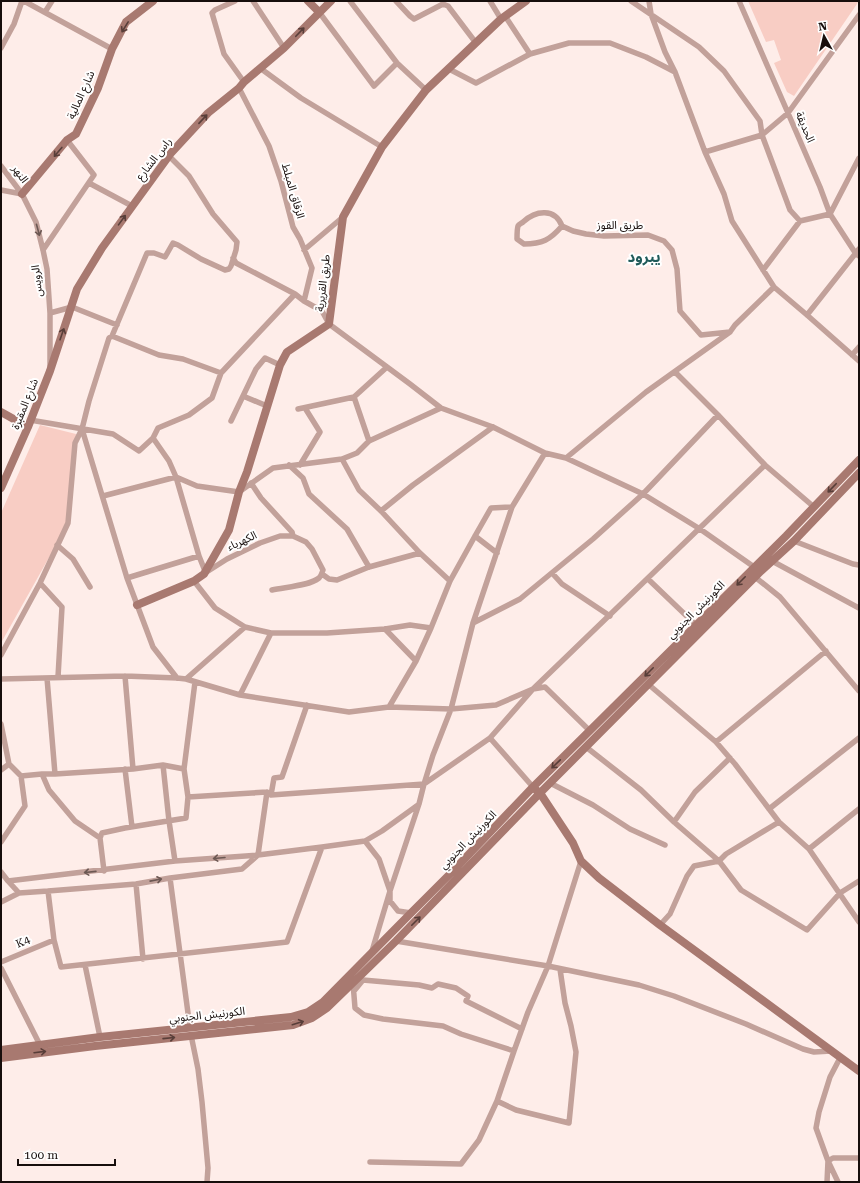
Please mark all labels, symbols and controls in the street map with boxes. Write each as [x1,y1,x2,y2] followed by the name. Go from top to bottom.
[804,16,844,56] north arrow
[818,19,828,34] text: N
[120,21,128,33] one-way arrow
[295,27,305,37] one-way arrow
[65,68,98,122] street label: شارع المالية
[793,110,817,144] street label: الحديقة
[198,114,207,124] one-way arrow
[133,135,175,183] street label: راس الشارع
[53,147,62,157] one-way arrow
[9,162,31,186] street label: النهر
[279,162,307,220] street label: الزقاق المبلط
[118,215,126,226] one-way arrow
[596,219,643,232] street label: طريق القوز
[34,223,42,236] one-way arrow
[627,248,661,266] district label: يبرود
[313,254,333,312] street label: طريق القريرية
[29,264,45,298] street label: الرويس
[59,328,66,341] one-way arrow
[9,376,42,432] street label: شارع المقبرة
[827,483,837,493] one-way arrow
[225,528,259,554] street label: الكهرباء
[736,576,746,586] one-way arrow
[664,578,729,643] street label: الكورنيش الجنوبي
[644,668,654,677] one-way arrow
[551,759,561,769] one-way arrow
[437,808,501,874] street label: الكورنيش الجنوبي
[213,854,226,861] one-way arrow
[84,868,97,876] one-way arrow
[149,876,162,884] one-way arrow
[411,916,421,926] one-way arrow
[14,933,33,951] street label: K4
[168,1005,246,1028] street label: الكورنيش الجنوبي
[291,1019,304,1026] one-way arrow
[162,1034,175,1042] one-way arrow
[33,1048,46,1056] one-way arrow
[18,1141,115,1167] scale bar
[24,1148,58,1162] text: 100 m

